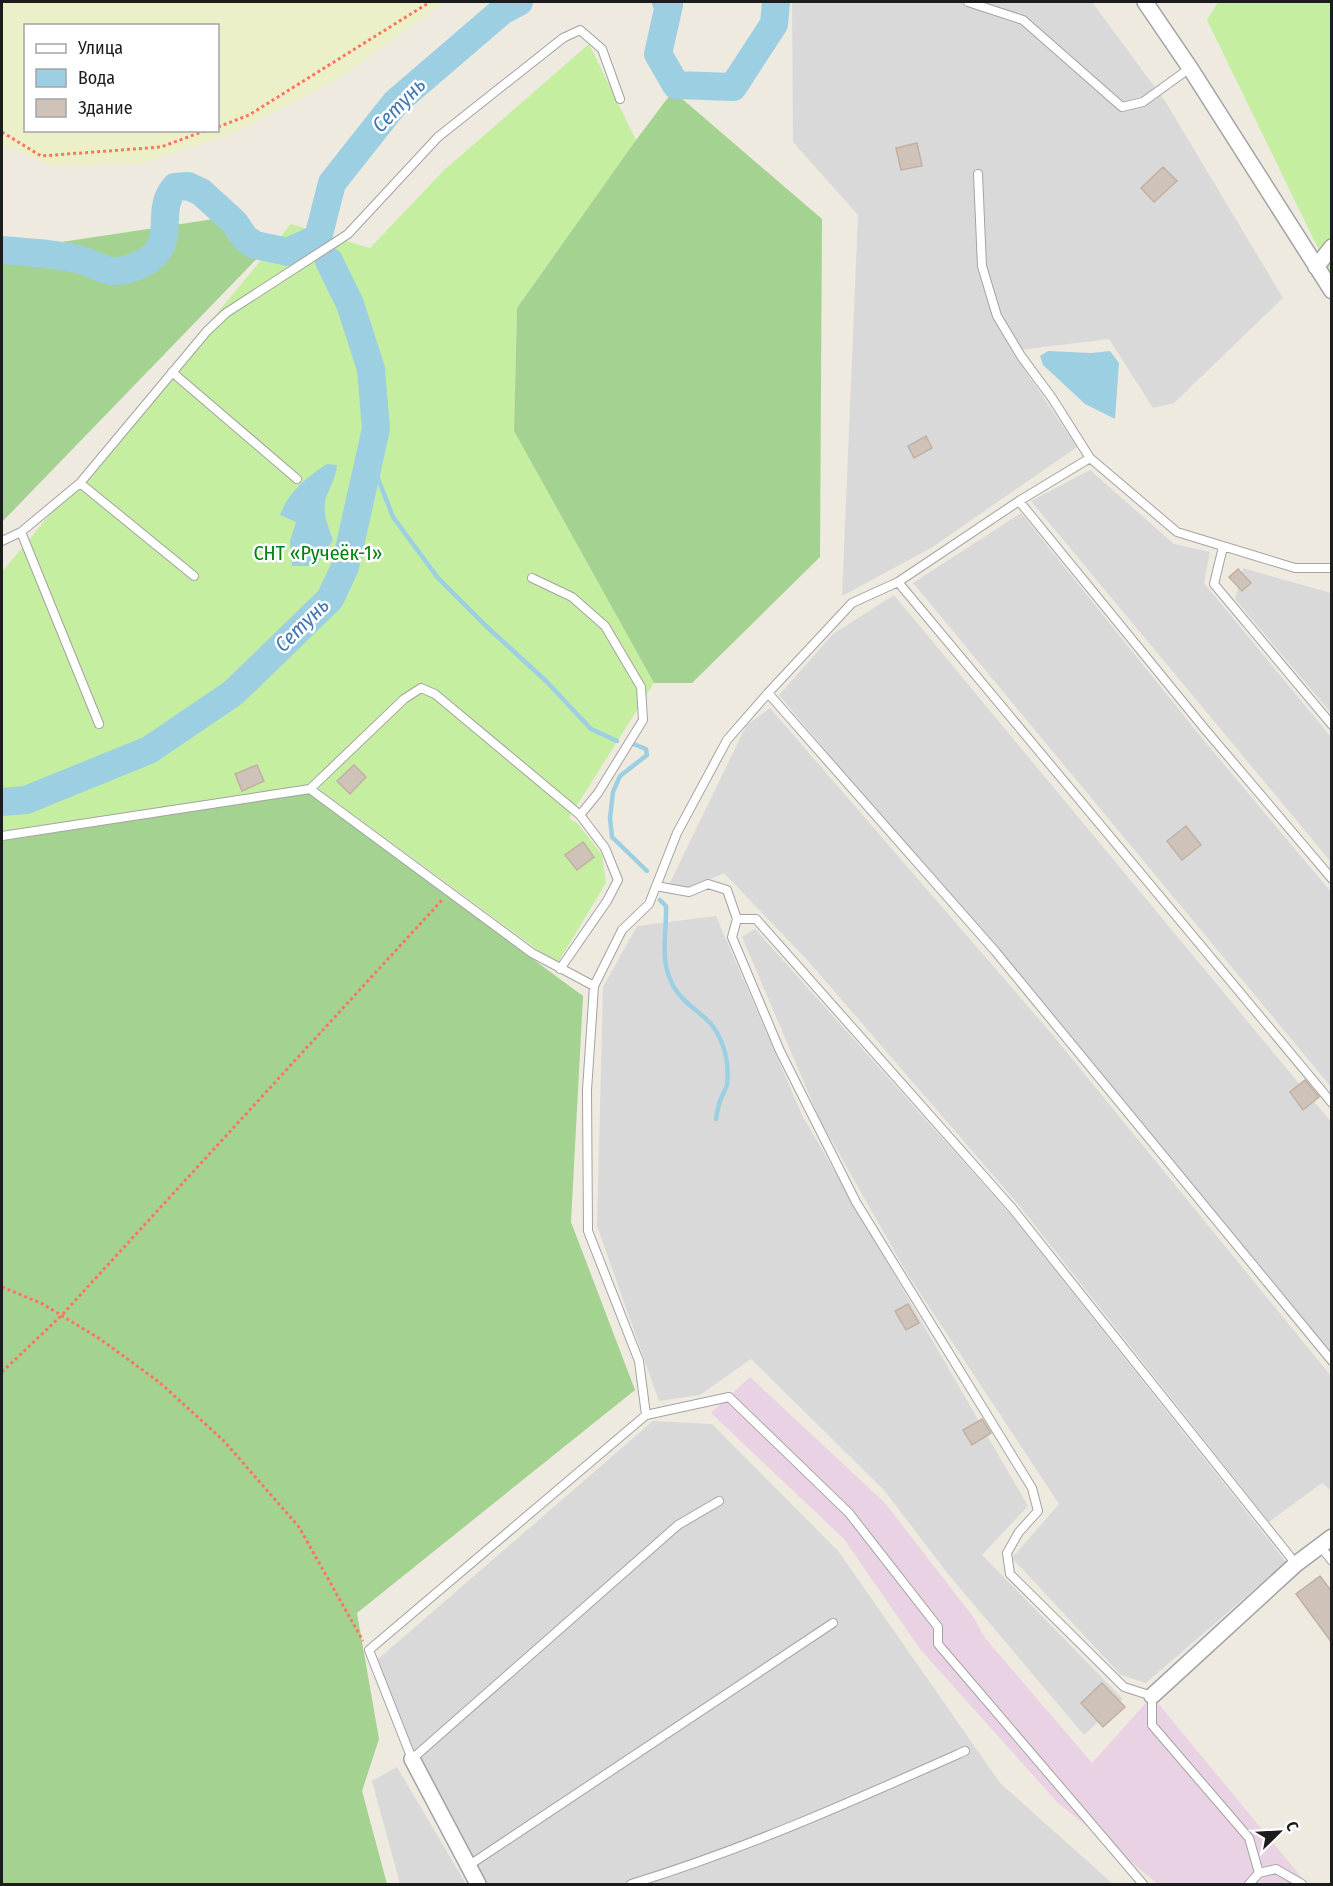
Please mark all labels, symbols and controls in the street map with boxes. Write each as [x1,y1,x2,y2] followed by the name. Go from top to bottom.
[24,24,219,132] legend
[77,37,123,59] text: Улица
[78,67,115,89] text: Вода
[367,72,431,138] water label: Сетунь
[78,97,133,119] text: Здание
[253,541,383,565] park label: СНТ «Ручеёк-1»
[269,592,335,658] water label: Сетунь
[1249,1802,1309,1862] north arrow
[1282,1818,1303,1834] text: С

